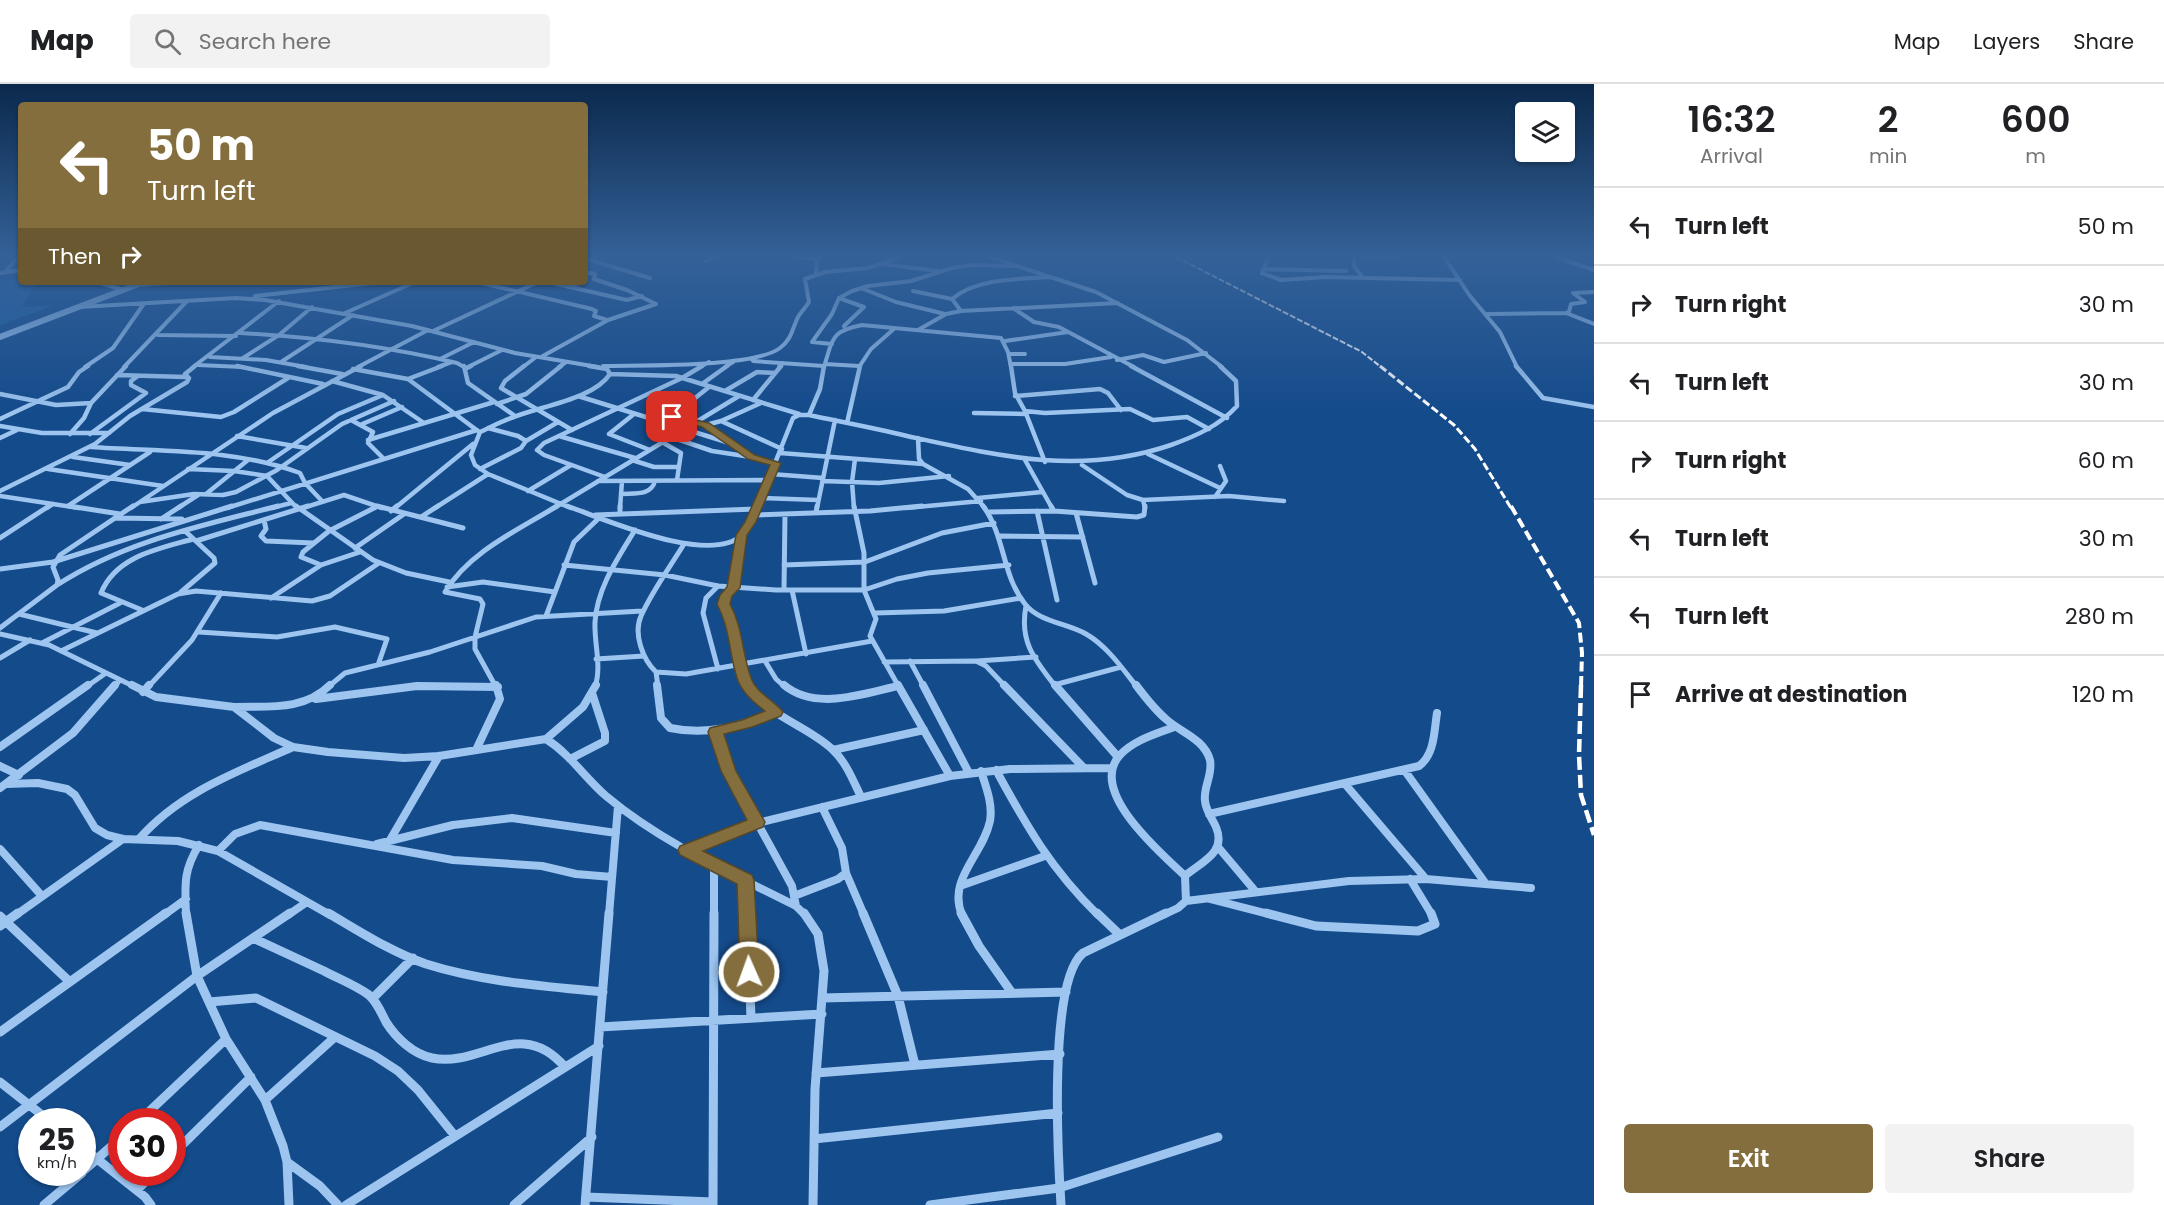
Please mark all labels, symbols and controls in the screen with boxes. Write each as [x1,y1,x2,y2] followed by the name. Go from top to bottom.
[130,14,550,68] search box
[30,21,94,60] text: Map
[151,25,184,58] icon: search
[199,26,331,57] text: Search here
[1894,27,1940,56] text: Map
[1973,27,2040,56] text: Layers
[2073,27,2134,56] text: Share
[1688,94,1775,145] text: 16:32
[1878,94,1898,145] text: 2
[2001,94,2070,145] text: 600
[1515,102,1575,162] map controls
[1515,102,1575,162] button: layers
[147,116,255,175] text: 50 m
[48,126,126,204] icon: left
[1700,142,1763,170] text: Arrival
[1869,142,1907,170] text: min
[2025,142,2046,170] text: m
[147,172,256,209] text: Turn left
[1624,210,1657,243] icon: left
[1675,211,1769,242] text: Turn left
[2078,211,2134,242] text: 50 m
[114,240,147,273] icon: right
[48,241,102,272] text: Then
[1624,288,1657,321] icon: right
[1675,289,1786,320] text: Turn right
[2079,289,2134,320] text: 30 m
[1624,366,1657,399] icon: left
[1675,367,1769,398] text: Turn left
[2079,367,2134,398] text: 30 m
[646,391,697,442] pin
[655,400,688,433] icon: arrive
[1624,444,1657,477] icon: right
[1675,445,1786,476] text: Turn right
[2078,445,2134,476] text: 60 m
[1624,522,1657,555] icon: left
[1675,523,1769,554] text: Turn left
[2079,523,2134,554] text: 30 m
[1624,600,1657,633] icon: left
[1675,601,1769,632] text: Turn left
[2065,601,2134,632] text: 280 m
[1624,678,1657,711] icon: arrive
[1675,679,1907,710] text: Arrive at destination
[2072,679,2134,710] text: 120 m
[717,940,781,1004] position arrow
[108,1108,186,1186] speed limit sign: 30
[39,1118,75,1161] text: 25
[1624,1124,1873,1193] button: Exit
[1885,1124,2134,1193] button: Share
[37,1152,77,1173] text: km/h

